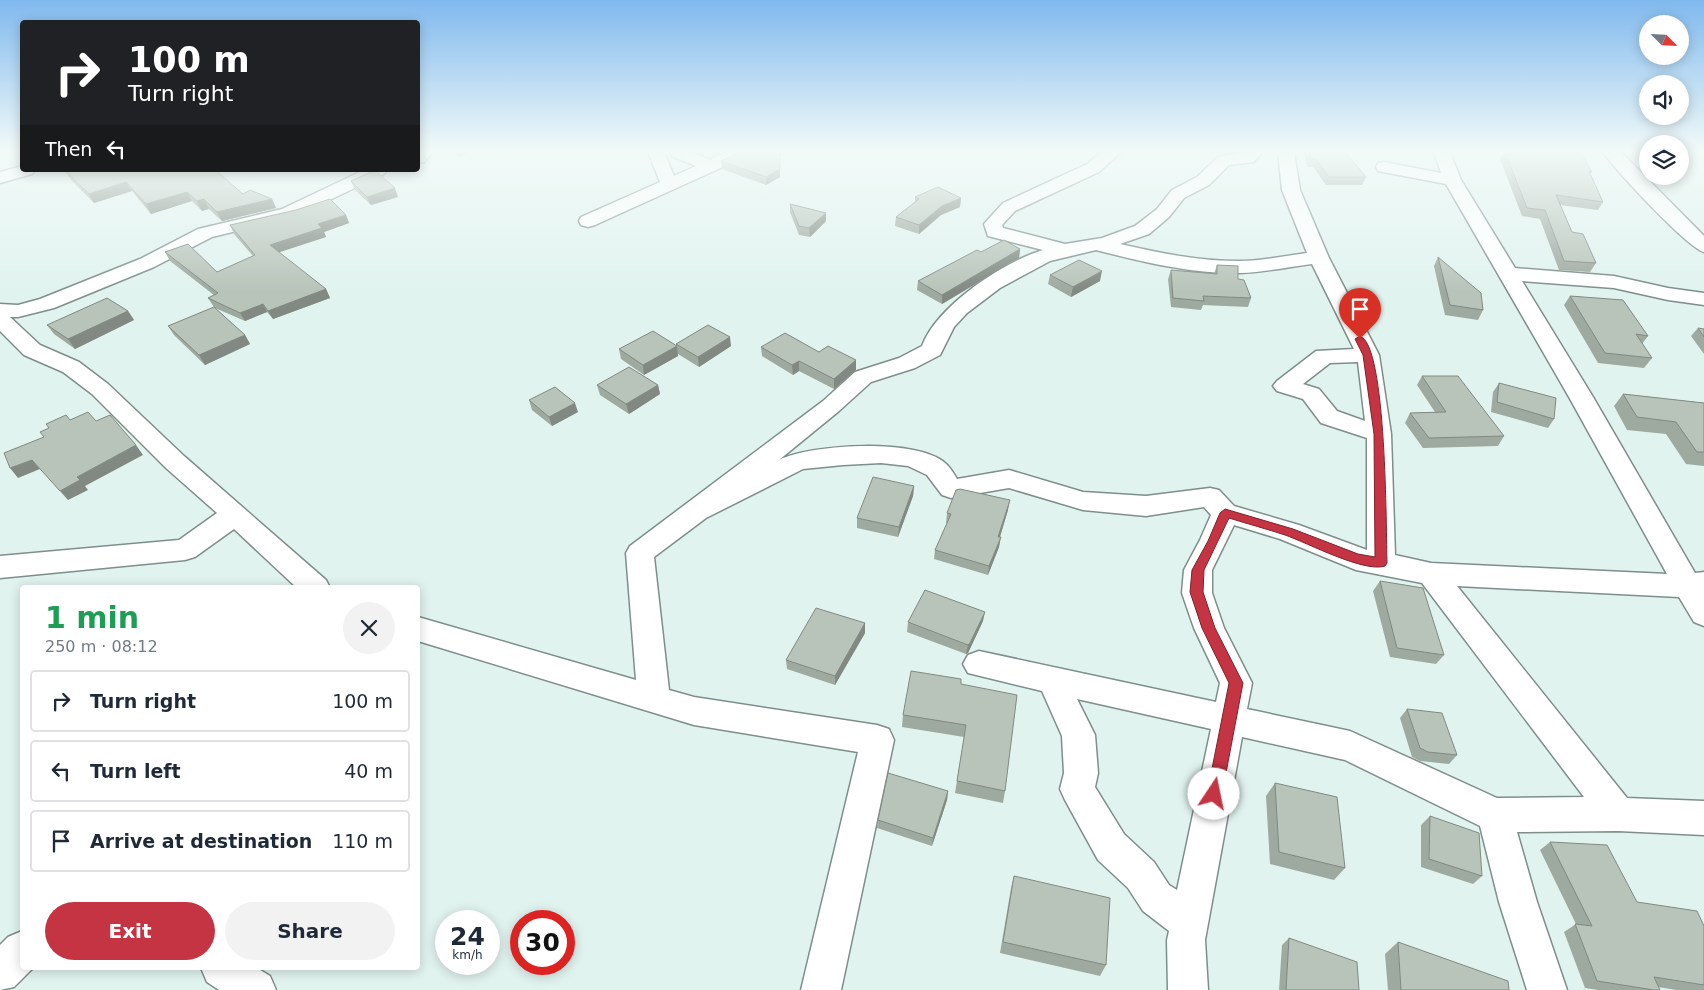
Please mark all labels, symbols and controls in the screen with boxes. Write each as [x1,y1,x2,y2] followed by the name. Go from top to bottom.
[1639,15,1689,65] north arrow
[1639,15,1689,185] map controls
[45,40,110,105] icon: right
[128,40,250,80] text: 100 m
[1639,75,1689,125] button: sound
[128,81,233,106] text: Turn right
[102,135,130,163] icon: left
[1639,135,1689,185] button: layers
[45,138,92,160] text: Then
[1339,288,1381,339] pin
[1346,295,1374,323] icon: arrive
[45,600,139,635] text: 1 min
[343,602,395,654] button: close
[45,637,158,656] text: 250 m · 08:12
[47,687,75,715] icon: right
[90,690,196,712] text: Turn right
[332,690,393,712] text: 100 m
[47,757,75,785] icon: left
[90,760,181,782] text: Turn left
[344,760,393,782] text: 40 m
[1187,767,1239,819] position arrow
[47,827,75,855] icon: arrive
[90,830,312,852] text: Arrive at destination
[332,830,393,852] text: 110 m
[45,902,215,960] button: Exit
[225,902,395,960] button: Share
[510,910,575,975] speed limit sign: 30
[450,922,485,951] text: 24
[452,948,483,962] text: km/h

